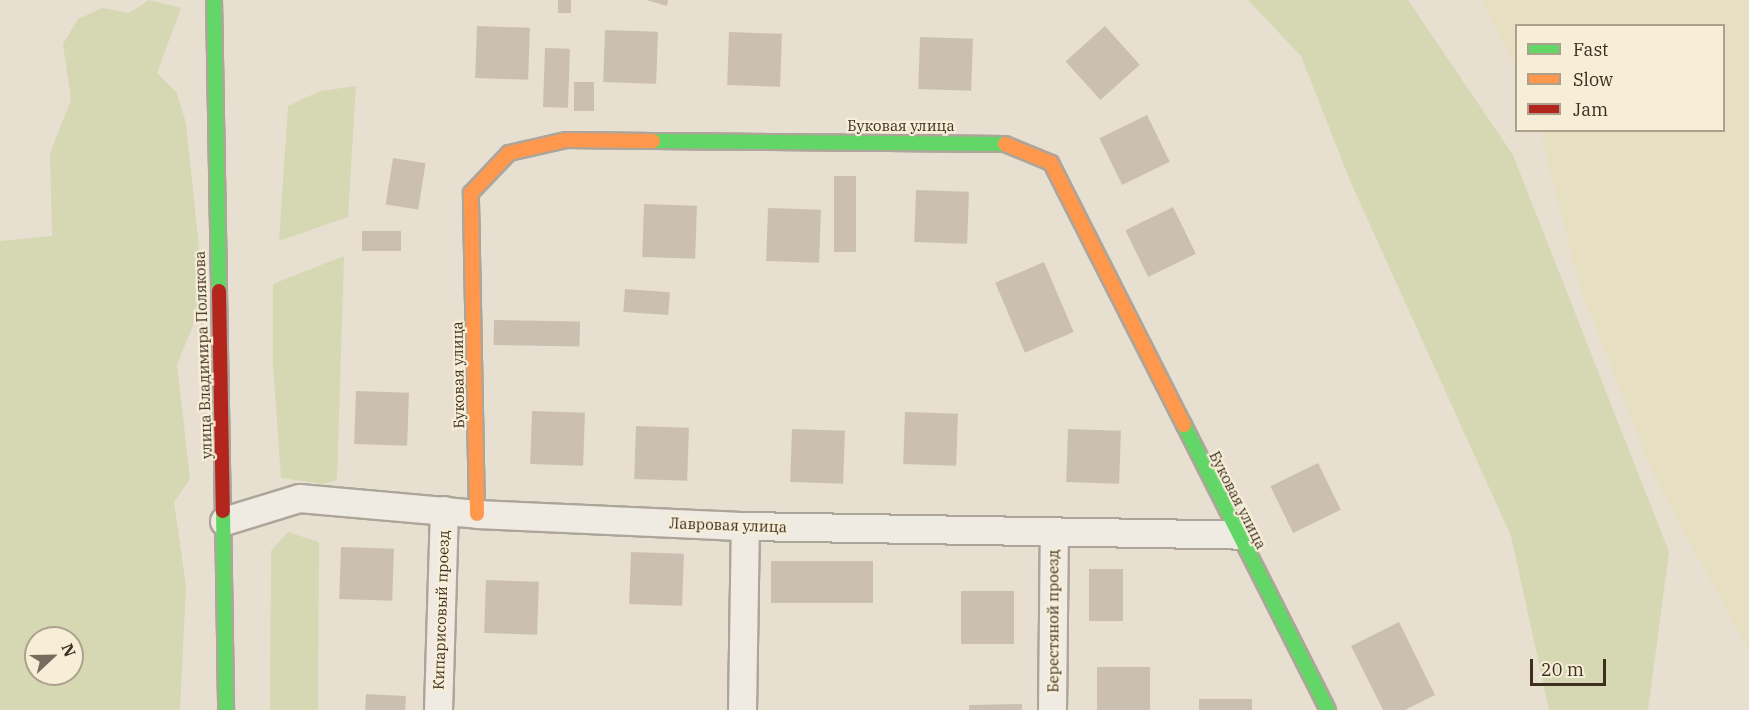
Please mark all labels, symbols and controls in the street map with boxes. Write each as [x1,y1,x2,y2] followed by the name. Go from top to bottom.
[1515,24,1725,132] legend
[1573,38,1608,61] text: Fast
[1573,68,1613,91] text: Slow
[1573,98,1608,121] text: Jam
[847,117,955,135] street label: Буковая улица
[190,251,216,459] street label: улица Владимира Полякова
[448,321,468,429] street label: Буковая улица
[1206,448,1270,552] street label: Буковая улица
[669,514,787,536] street label: Лавровая улица
[429,530,453,690] street label: Кипарисовый проезд
[1044,549,1062,693] street label: Берестяной проезд
[24,626,84,686] north arrow
[57,640,80,660] text: N
[1533,647,1610,685] scale bar
[1541,658,1584,681] text: 20 m

